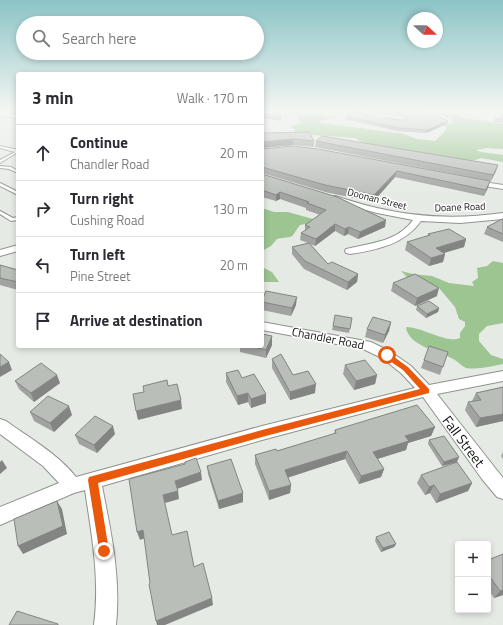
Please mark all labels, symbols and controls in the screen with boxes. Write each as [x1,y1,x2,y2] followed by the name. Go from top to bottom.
[407,12,443,48] north arrow
[16,16,264,60] search box
[30,27,52,49] icon: search
[62,27,136,50] text: Search here
[32,85,73,111] text: 3 min
[177,88,248,108] text: Walk · 170 m
[70,131,128,154] text: Continue
[32,142,54,164] icon: ahead
[220,143,248,163] text: 20 m
[70,154,150,174] text: Chandler Road
[346,184,409,214] street label: Doonan Street
[70,187,134,210] text: Turn right
[32,198,54,220] icon: right
[212,199,248,219] text: 130 m
[434,199,486,215] street label: Doane Road
[70,210,144,230] text: Cushing Road
[70,243,125,266] text: Turn left
[32,254,54,276] icon: left
[220,255,248,275] text: 20 m
[70,266,130,286] text: Pine Street
[70,309,203,332] text: Arrive at destination
[32,310,54,332] icon: arrive
[290,322,366,354] street label: Chandler Road
[378,346,396,364] route start
[438,411,490,471] street label: Fall Street
[455,541,491,613] map controls
[455,541,491,577] button: +
[95,542,113,560] route end
[455,577,491,613] button: −

